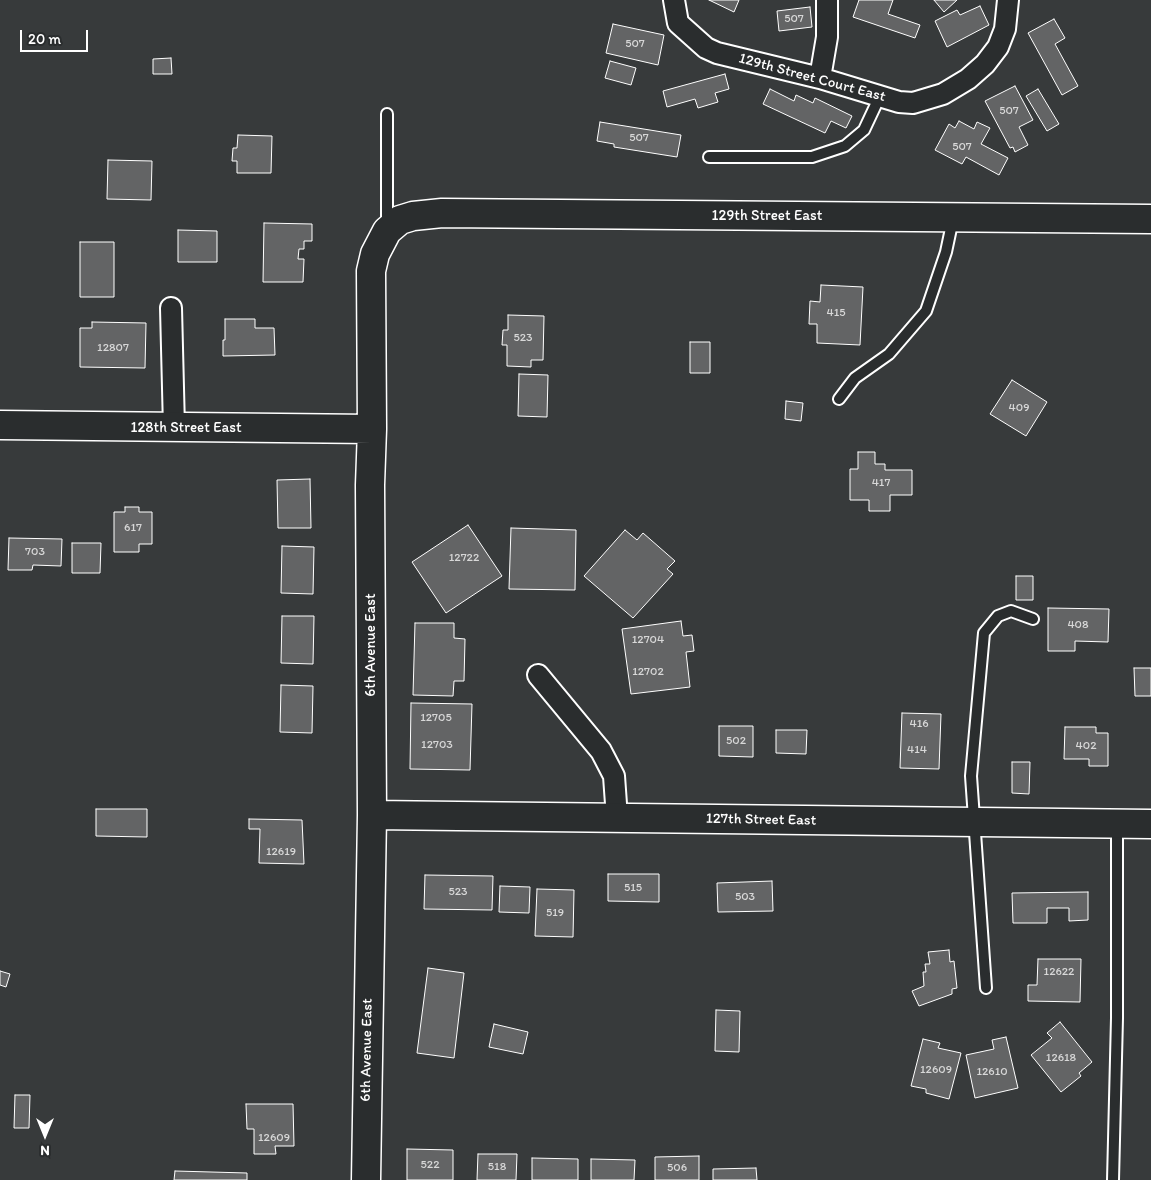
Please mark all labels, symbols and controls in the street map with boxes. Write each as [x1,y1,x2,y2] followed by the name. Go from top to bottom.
[784,12,804,26] house number: 507
[22,20,90,52] scale bar
[28,30,61,48] text: 20 m
[625,37,645,51] house number: 507
[737,50,887,106] street label: 129th Street Court East
[999,104,1019,118] house number: 507
[629,131,649,145] house number: 507
[952,140,972,154] house number: 507
[712,207,822,225] street label: 129th Street East
[826,306,846,320] house number: 415
[513,331,533,345] house number: 523
[97,341,129,355] house number: 12807
[1009,401,1029,415] house number: 409
[130,419,242,437] street label: 128th Street East
[872,476,890,490] house number: 417
[124,521,142,535] house number: 617
[25,545,45,559] house number: 703
[449,551,479,565] house number: 12722
[362,593,380,697] street label: 6th Avenue East
[1067,618,1089,632] house number: 408
[632,633,664,647] house number: 12704
[632,665,664,679] house number: 12702
[420,711,452,725] house number: 12705
[909,717,929,731] house number: 416
[726,734,746,748] house number: 502
[421,738,453,752] house number: 12703
[1076,739,1096,753] house number: 402
[907,743,927,757] house number: 414
[706,810,816,830] street label: 127th Street East
[266,845,296,859] house number: 12619
[624,881,642,895] house number: 515
[448,885,468,899] house number: 523
[735,890,755,904] house number: 503
[546,906,564,920] house number: 519
[1044,965,1074,979] house number: 12622
[357,998,377,1102] street label: 6th Avenue East
[1046,1051,1076,1065] house number: 12618
[920,1063,952,1077] house number: 12609
[976,1065,1008,1079] house number: 12610
[20,1110,70,1160] north arrow
[258,1131,290,1145] house number: 12609
[40,1142,50,1159] text: N
[421,1158,439,1172] house number: 522
[488,1160,506,1174] house number: 518
[667,1161,687,1175] house number: 506

